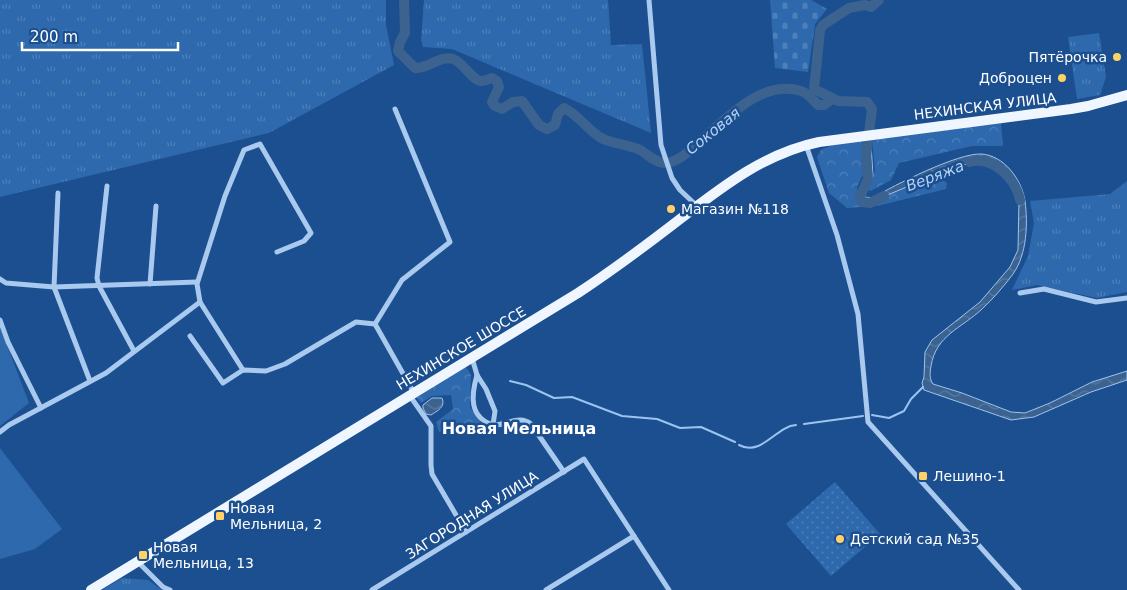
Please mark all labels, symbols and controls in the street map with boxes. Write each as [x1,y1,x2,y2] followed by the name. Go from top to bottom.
[22,20,179,52] scale bar
[30,28,78,46] text: 200 m
[1029,49,1107,65] place label: Пятёрочка
[1111,51,1123,63] marker: Пятёрочка
[979,70,1052,86] place label: Доброцен
[1056,72,1068,84] marker: Доброцен
[913,89,1058,123] street label: НЕХИНСКАЯ УЛИЦА
[682,104,744,158] water label: Соковая
[903,157,967,195] water label: Веряжа
[681,201,789,217] place label: Магазин №118
[665,203,677,215] marker: Магазин №118
[393,303,529,393] street label: НЕХИНСКОЕ ШОССЕ
[442,419,596,438] district label: Новая Мельница
[403,468,541,562] street label: ЗАГОРОДНАЯ УЛИЦА
[933,468,1006,484] place label: Лешино-1
[917,470,929,482] marker: Лешино-1
[230,500,322,532] place label: Новая Мельница, 2
[214,510,226,522] marker: Новая Мельница, 2
[850,531,979,547] place label: Детский сад №35
[834,533,846,545] marker: Детский сад №35
[153,539,254,571] place label: Новая Мельница, 13
[137,549,149,561] marker: Новая Мельница, 13

